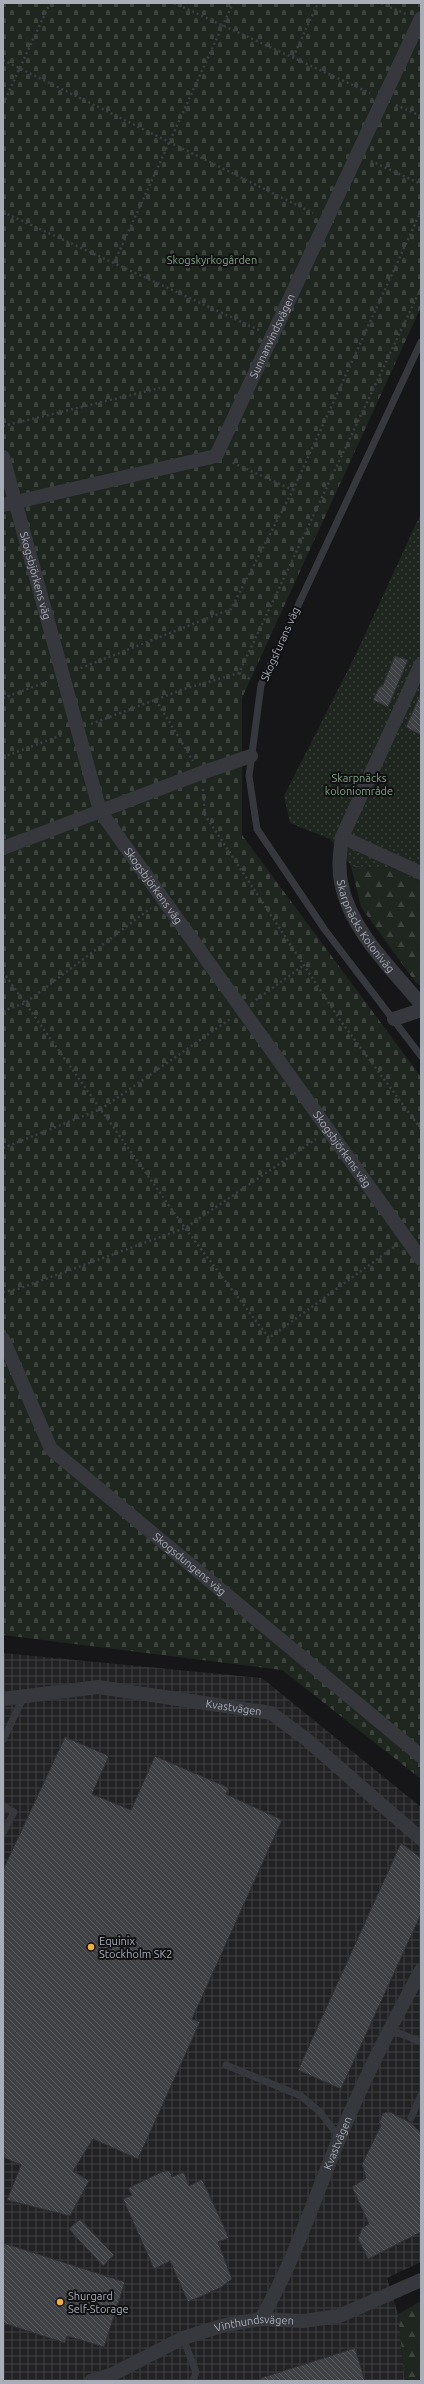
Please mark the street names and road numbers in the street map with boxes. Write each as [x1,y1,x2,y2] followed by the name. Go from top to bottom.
[247,292,297,380] street label: Sunnanvindsvägen
[18,530,53,621] street label: Skogsbjörkens väg
[258,605,302,683] street label: Skogsfurans väg
[122,845,185,926] street label: Skogsbjörkens väg
[335,879,397,975] street label: Skarpnäcks Koloniväg
[311,1109,374,1190] street label: Skogsbjörkens väg
[151,1530,228,1598] street label: Skogsdungens väg
[205,1697,263,1718] street label: Kvastvägen
[321,2115,354,2171] street label: Kvastvägen
[213,2313,294,2334] street label: Vinthundsvägen

